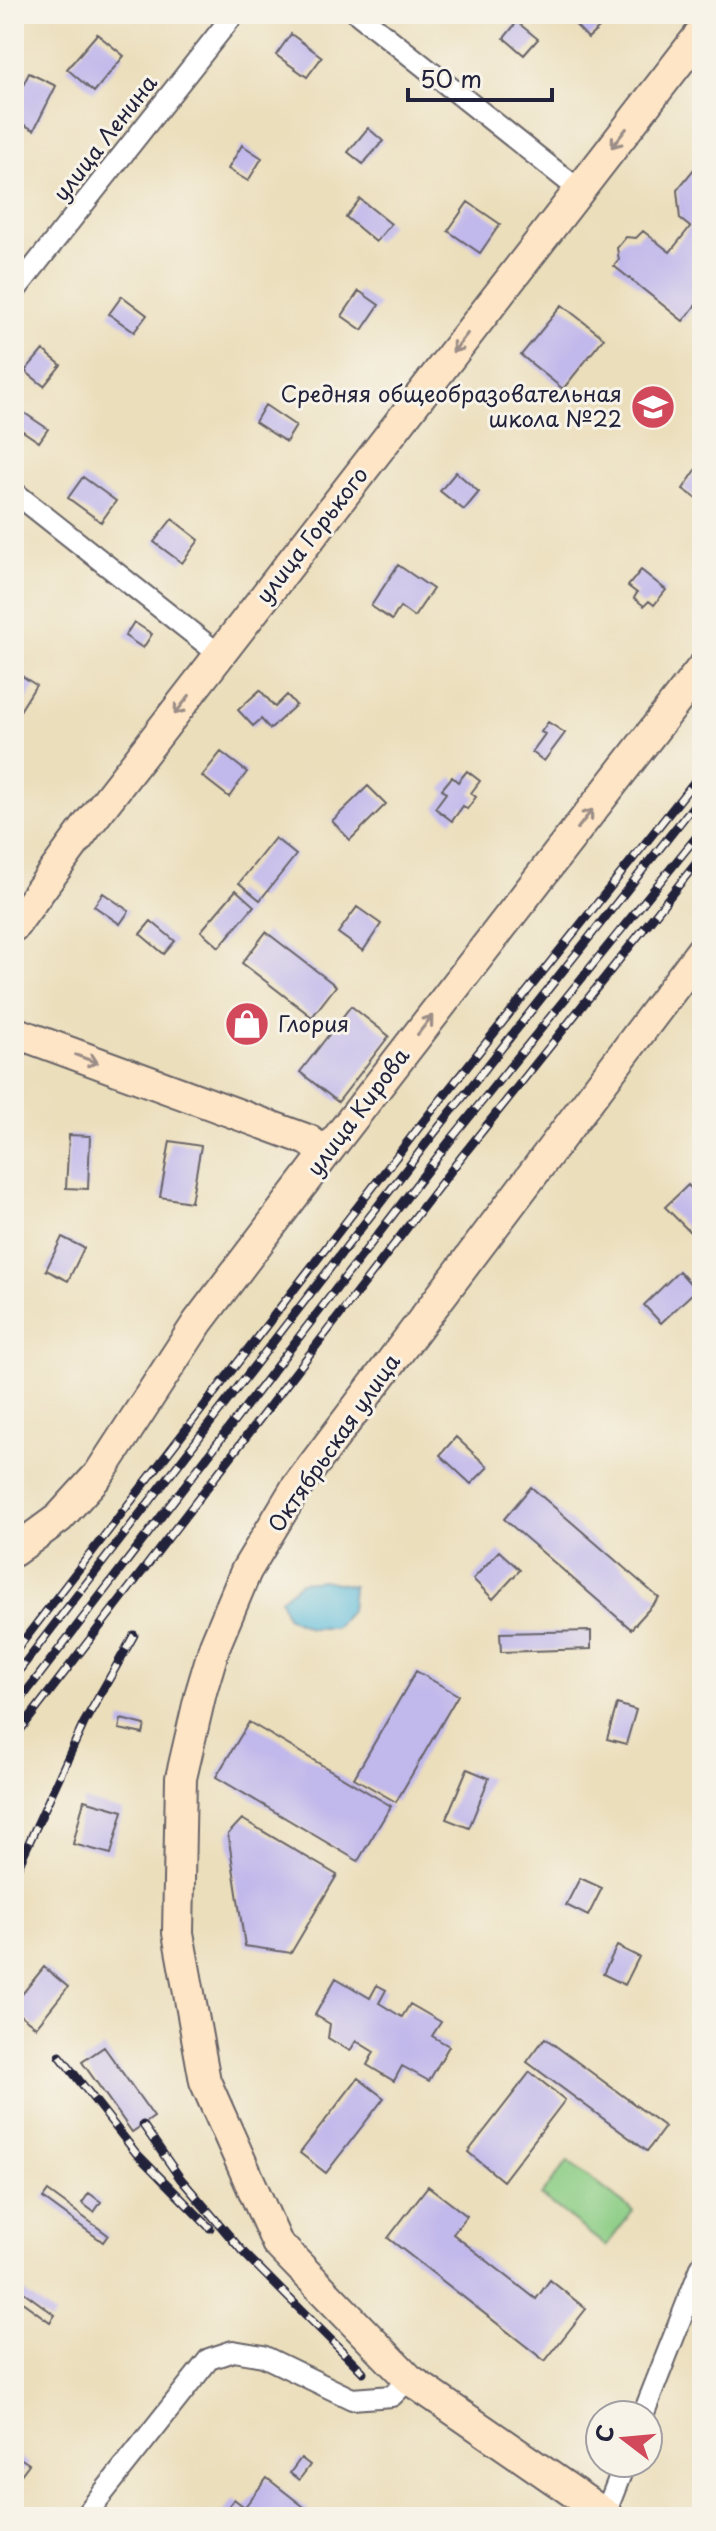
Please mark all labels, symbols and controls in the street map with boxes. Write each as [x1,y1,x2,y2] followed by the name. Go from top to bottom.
[408,52,552,102] scale bar
[420,60,482,96] text: 50 m
[44,67,164,207] street label: улица Ленина
[610,127,628,148] one-way arrow
[451,332,468,353] one-way arrow
[281,376,622,434] place label: Средняя общеобразовательная школа №22
[629,383,677,431] school or university icon: Средняя общеобразовательная школа №22
[247,459,375,609] street label: улица Горького
[173,694,190,715] one-way arrow
[576,809,593,830] one-way arrow
[223,1000,271,1048] shop icon: Глория
[278,1006,349,1039] place label: Глория
[417,1015,434,1036] one-way arrow
[298,1040,416,1182] street label: улица Кирова
[74,1052,99,1067] one-way arrow
[259,1346,407,1538] street label: Октябрьская улица
[584,2399,664,2479] north arrow
[585,2421,621,2446] text: С

